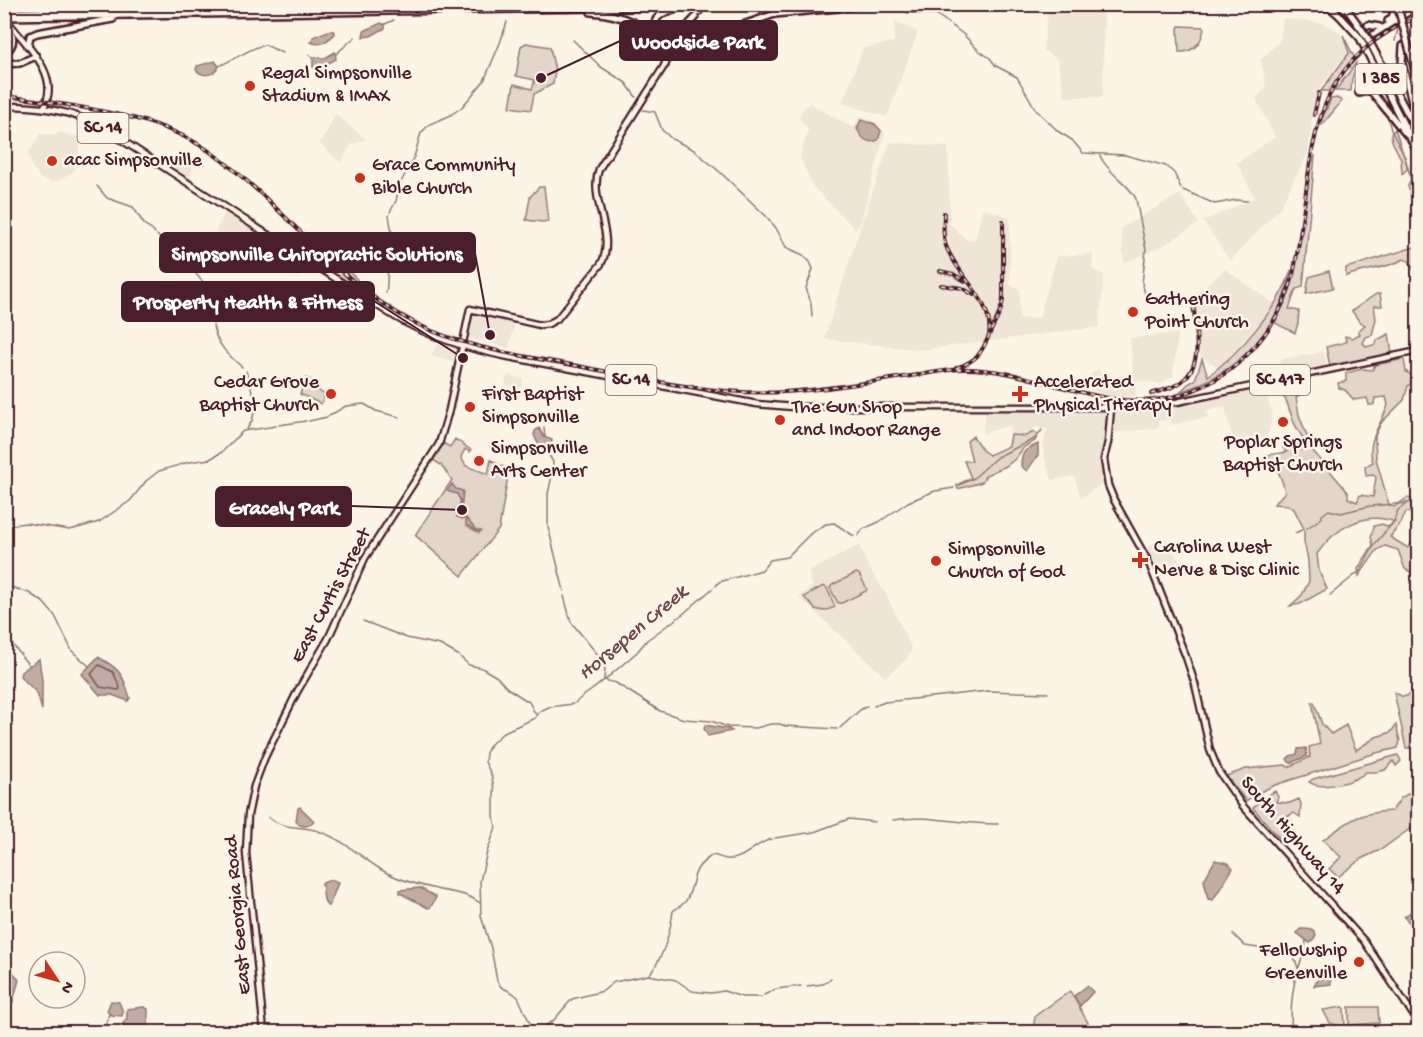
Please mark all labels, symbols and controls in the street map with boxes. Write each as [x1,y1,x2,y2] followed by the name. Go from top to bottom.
[620,21,777,60] callout: Woodside Park
[631,32,767,57] text: Woodside Park
[262,63,412,109] place label: Regal Simpsonville Stadium & IMAX
[1356,64,1406,94] road number: I 385
[243,79,257,93] marker: Regal Simpsonville Stadium & IMAX
[78,113,128,143] road number: SC 14
[64,150,202,173] place label: acac Simpsonville
[45,154,59,168] marker: acac Simpsonville
[371,155,516,201] place label: Grace Community Bible Church
[353,171,367,185] marker: Grace Community Bible Church
[160,233,475,272] callout: Simpsonville Chiropractic Solutions
[171,244,464,269] text: Simpsonville Chiropractic Solutions
[122,282,374,321] callout: Prosperty Health & Fitness
[1144,289,1249,335] place label: Gathering Point Church
[133,292,364,317] text: Prosperty Health & Fitness
[1126,305,1140,319] marker: Gathering Point Church
[606,365,656,395] road number: SC 14
[1250,365,1310,395] road number: SC 417
[198,372,320,418] place label: Cedar Grove Baptist Church
[1033,372,1172,418] place label: Accelerated Physical THerapy
[481,384,585,430] place label: First Baptist Simpsonville
[1011,385,1029,403] marker: Accelerated Physical THerapy
[324,387,338,401] marker: Cedar Grove Baptist Church
[791,397,941,443] place label: The Gun Shop and Indoor Range
[463,400,477,414] marker: First Baptist Simpsonville
[773,413,787,427] marker: The Gun Shop and Indoor Range
[1276,415,1290,429] marker: Poplar Springs Baptist Church
[1222,432,1343,478] place label: Poplar Springs Baptist Church
[491,438,589,484] place label: Simpsonville Arts Center
[472,454,486,468] marker: Simpsonville Arts Center
[216,487,351,526] callout: Gracely Park
[229,498,342,523] text: Gracely Park
[287,523,378,667] street label: East Curtis Street
[1154,537,1300,583] place label: Carolina West Nerve & Disc Clinic
[948,539,1067,585] place label: Simpsonville Church of God
[1131,551,1149,569] marker: Carolina West Nerve & Disc Clinic
[929,554,943,568] marker: Simpsonville Church of God
[574,579,696,687] water label: Horsepen Creek
[1234,772,1350,900] street label: South Highway 14
[220,832,257,995] street label: East Georgia Road
[1258,940,1348,986] place label: Fellowship Greenville
[27,950,87,1010] north arrow
[1352,955,1366,969] marker: Fellowship Greenville
[55,977,77,997] text: N

